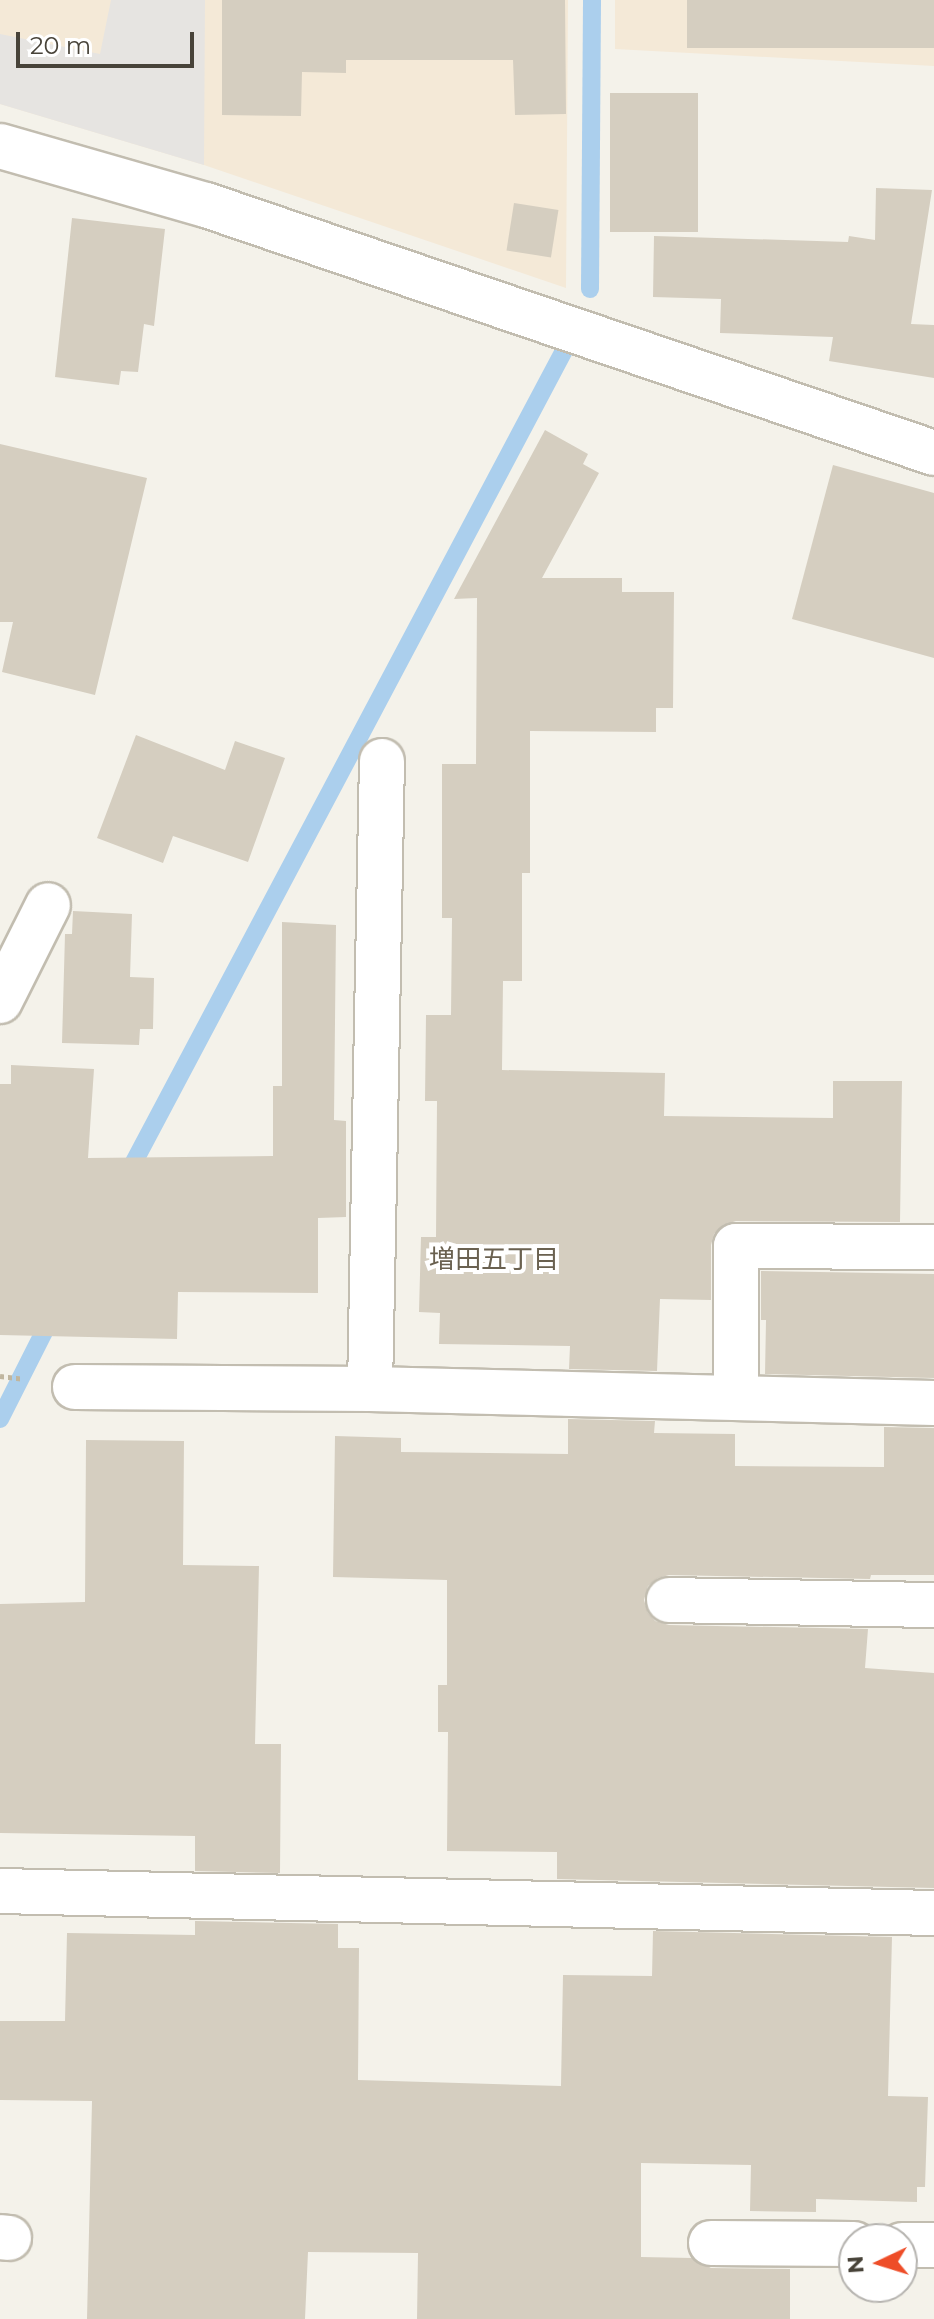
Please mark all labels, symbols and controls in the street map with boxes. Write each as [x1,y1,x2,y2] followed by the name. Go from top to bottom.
[20,16,198,66] scale bar
[30,31,91,60] text: 20 m
[429,1244,559,1276] district label: 増田五丁目
[838,2223,918,2303] north arrow
[841,2255,870,2274] text: N

